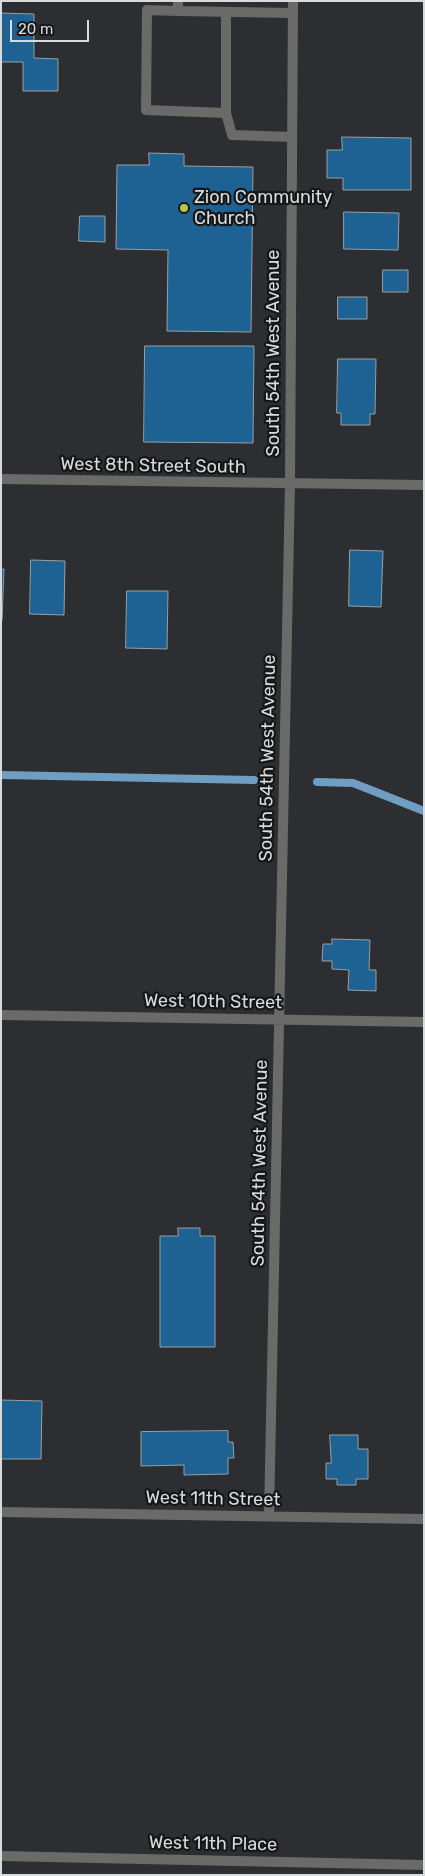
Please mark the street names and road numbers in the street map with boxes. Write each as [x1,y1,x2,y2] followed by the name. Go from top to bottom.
[263,250,285,456] street label: South 54th West Avenue
[60,454,246,478] street label: West 8th Street South
[255,654,281,862] street label: South 54th West Avenue
[144,990,282,1014] street label: West 10th Street
[247,1059,273,1267] street label: South 54th West Avenue
[146,1487,280,1511] street label: West 11th Street
[149,1832,277,1856] street label: West 11th Place

